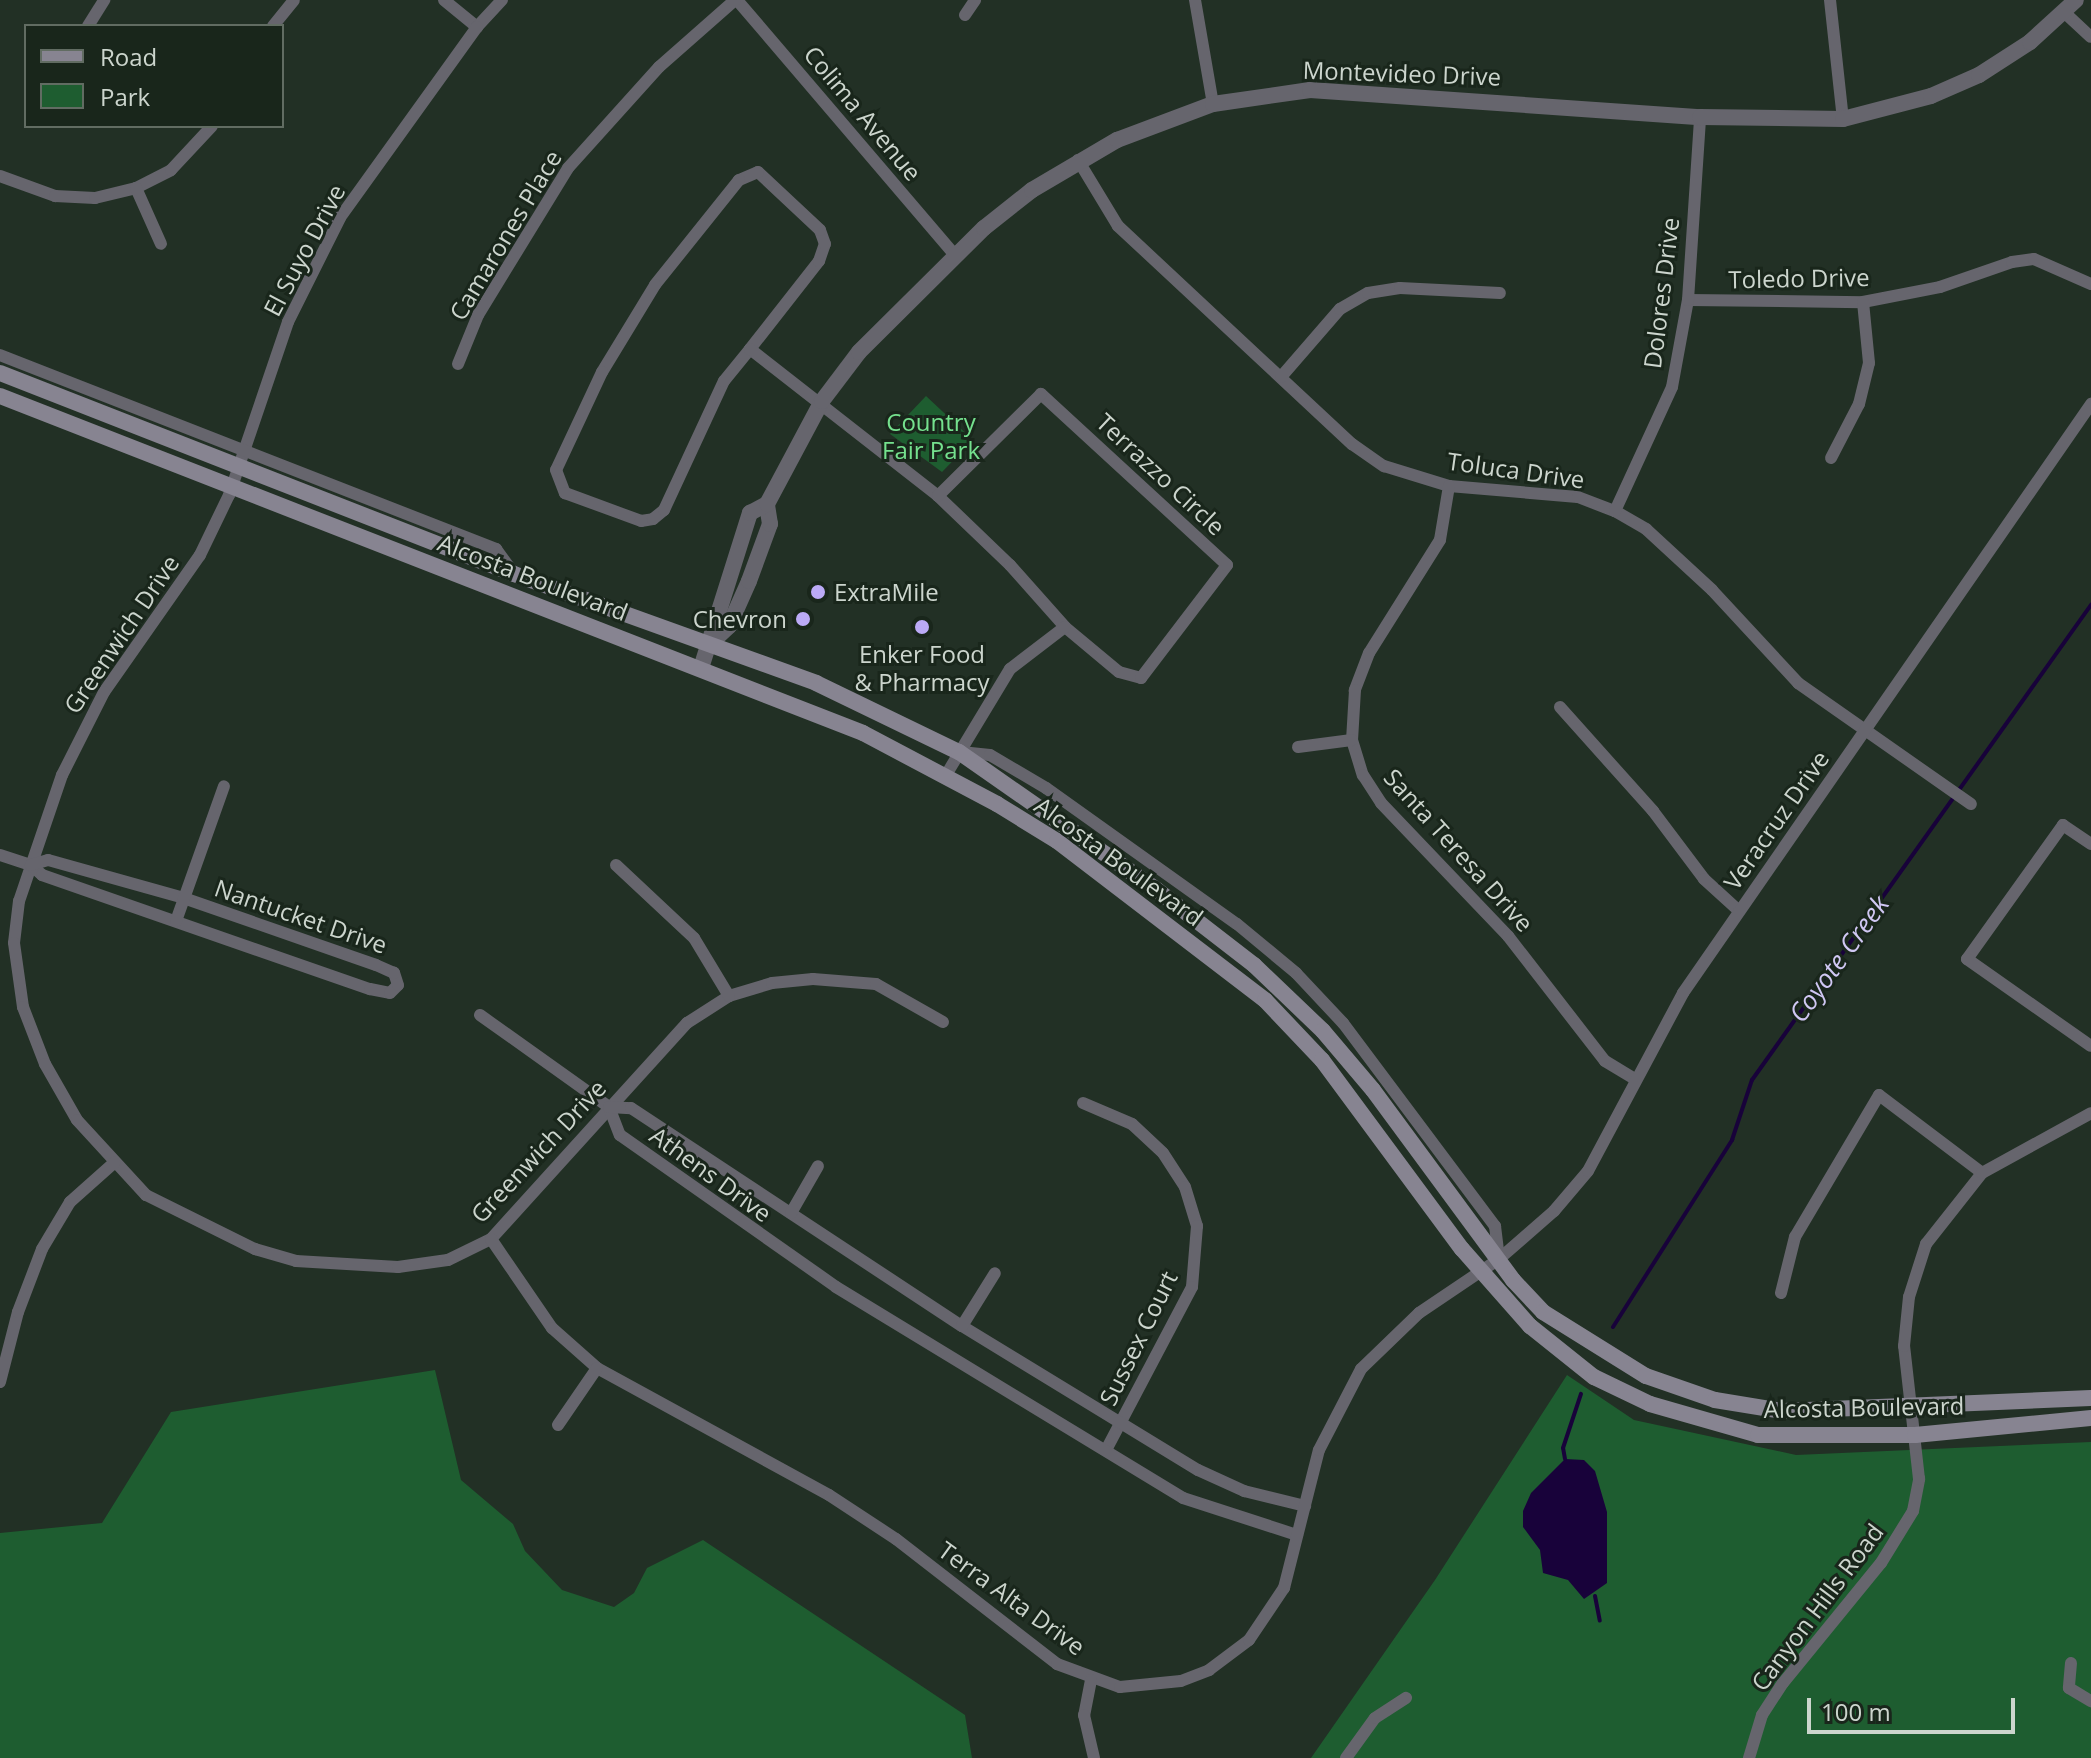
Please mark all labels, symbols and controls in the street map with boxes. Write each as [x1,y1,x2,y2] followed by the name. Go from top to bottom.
[24,24,284,128] legend
[100,40,157,73] text: Road
[798,40,928,186] street label: Colima Avenue
[1302,55,1502,91] street label: Montevideo Drive
[100,80,150,113] text: Park
[443,145,567,325] street label: Camarones Place
[257,179,351,321] street label: El Suyo Drive
[1637,216,1685,370] street label: Dolores Drive
[1728,262,1870,294] street label: Toledo Drive
[1091,407,1231,541] street label: Terrazzo Circle
[882,408,980,464] park label: Country Fair Park
[1446,446,1586,494] street label: Toluca Drive
[434,528,632,626] street label: Alcosta Boulevard
[57,549,185,719] street label: Greenwich Drive
[834,578,939,606] place label: ExtraMile
[809,583,827,601] marker: ExtraMile
[693,605,787,633] place label: Chevron
[794,610,812,628] marker: Chevron
[913,618,931,636] marker: Enker Food & Pharmacy
[854,640,990,696] place label: Enker Food & Pharmacy
[1717,745,1835,895] street label: Veracruz Drive
[1378,763,1540,937] street label: Santa Teresa Drive
[1029,790,1209,932] street label: Alcosta Boulevard
[211,873,391,959] street label: Nantucket Drive
[1783,890,1895,1028] water label: Coyote Creek
[464,1074,612,1228] street label: Greenwich Drive
[645,1120,777,1228] street label: Athens Drive
[1093,1266,1183,1410] street label: Sussex Court
[1763,1391,1965,1423] street label: Alcosta Boulevard
[1745,1518,1889,1696] street label: Canyon Hills Road
[933,1535,1091,1661] street label: Terra Alta Drive
[1811,1682,2019,1732] scale bar
[1821,1695,1891,1728] text: 100 m

